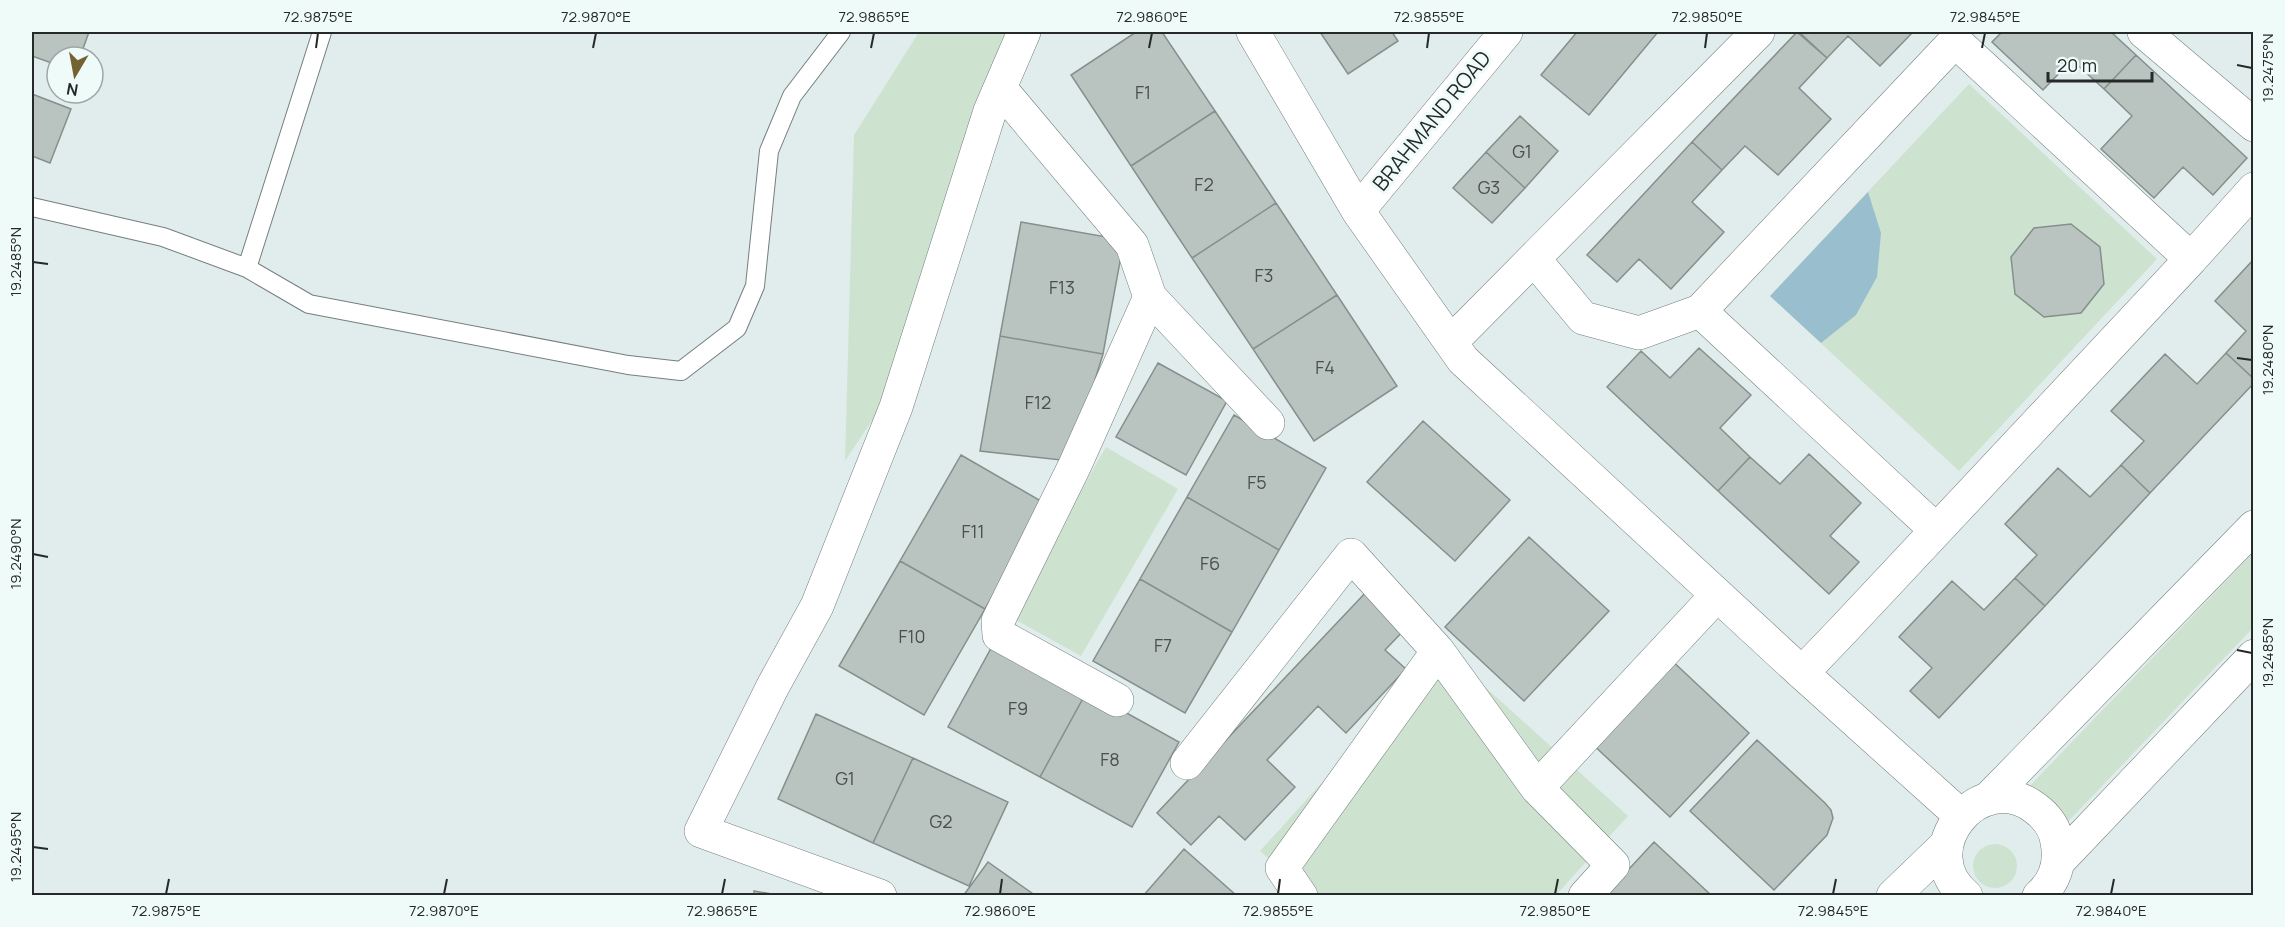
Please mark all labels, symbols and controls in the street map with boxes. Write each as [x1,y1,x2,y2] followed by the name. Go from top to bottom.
[283,6,353,27] text: 72.9875°E
[561,6,631,27] text: 72.9870°E
[838,6,910,27] text: 72.9865°E
[1116,6,1188,27] text: 72.9860°E
[1394,6,1464,27] text: 72.9855°E
[1671,6,1743,27] text: 72.9850°E
[1950,6,2020,27] text: 72.9845°E
[2257,34,2278,102] text: 19.2475°N
[1366,44,1496,196] street label: BRAHMAND ROAD
[45,45,105,105] north arrow
[2048,45,2152,83] scale bar
[2057,53,2097,77] text: 20 m
[65,78,80,102] text: N
[1135,80,1151,104] house number: F1
[1512,139,1532,163] house number: G1
[1194,172,1214,196] house number: F2
[1478,175,1500,199] house number: G3
[5,227,26,297] text: 19.2485°N
[1254,263,1274,287] house number: F3
[1049,275,1075,299] house number: F13
[2257,325,2278,395] text: 19.2480°N
[1315,355,1335,379] house number: F4
[1025,390,1051,414] house number: F12
[1247,470,1267,494] house number: F5
[5,518,26,590] text: 19.2490°N
[961,519,985,543] house number: F11
[1200,551,1220,575] house number: F6
[2257,618,2278,688] text: 19.2485°N
[898,624,926,648] house number: F10
[1154,633,1172,657] house number: F7
[1008,696,1028,720] house number: F9
[1100,747,1120,771] house number: F8
[835,766,855,790] house number: G1
[930,809,952,833] house number: G2
[5,812,26,882] text: 19.2495°N
[131,900,201,921] text: 72.9875°E
[409,900,479,921] text: 72.9870°E
[686,900,758,921] text: 72.9865°E
[964,900,1036,921] text: 72.9860°E
[1243,900,1313,921] text: 72.9855°E
[1519,900,1591,921] text: 72.9850°E
[1798,900,1868,921] text: 72.9845°E
[2075,900,2147,921] text: 72.9840°E

